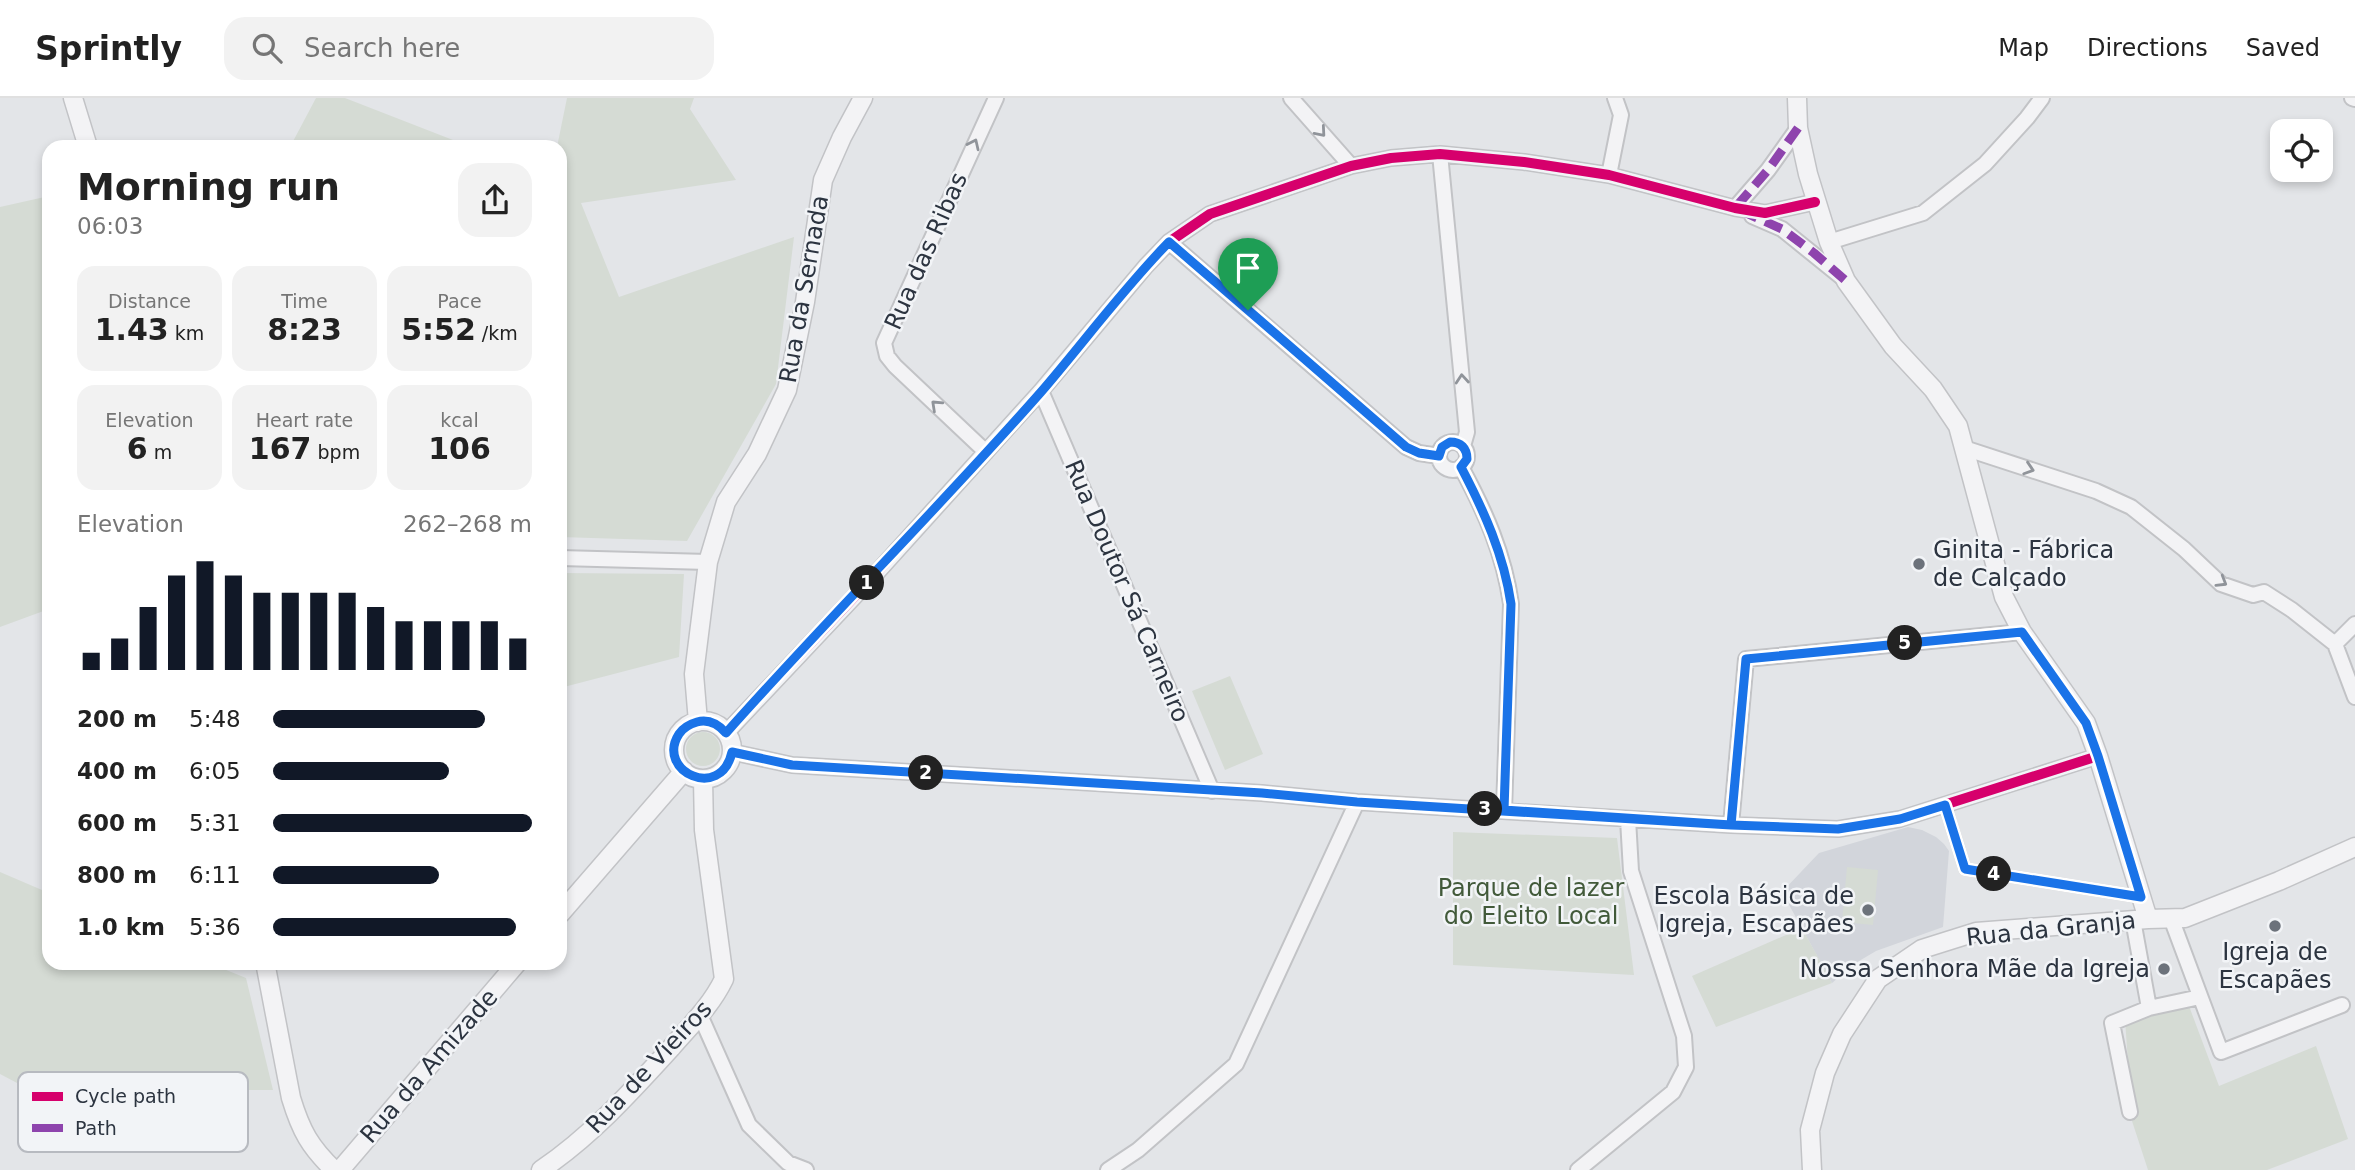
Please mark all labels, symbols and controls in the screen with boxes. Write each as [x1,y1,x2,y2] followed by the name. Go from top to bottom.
[224,17,714,80] search box
[35,29,182,68] text: Sprintly
[248,29,286,67] icon: search
[304,33,460,63] text: Search here
[1998,34,2049,62] text: Map
[2087,34,2208,62] text: Directions
[2246,34,2320,62] text: Saved
[2270,119,2333,182] map controls
[2270,119,2333,182] button: locate
[1313,124,1325,137] one-way arrow
[966,139,980,151] one-way arrow
[458,163,532,237] button: share
[77,165,340,209] text: Morning run
[879,168,973,334] street label: Rua das Ribas
[774,193,834,385] street label: Rua da Sernada
[77,213,143,239] text: 06:03
[1218,238,1278,310] pin
[1229,249,1267,287] icon: arrive
[108,290,191,312] text: Distance
[281,290,328,312] text: Time
[437,290,482,312] text: Pace
[95,312,169,347] text: 1.43
[267,312,342,347] text: 8:23
[401,312,476,347] text: 5:52
[169,322,204,344] text: km
[476,322,518,344] text: /km
[1455,373,1470,384] one-way arrow
[931,401,944,414] one-way arrow
[105,409,194,431] text: Elevation
[256,409,353,431] text: Heart rate
[440,409,479,431] text: kcal
[127,431,148,466] text: 6
[249,431,311,466] text: 167
[428,431,491,466] text: 106
[148,441,172,463] text: m
[311,441,360,463] text: bpm
[1059,456,1195,726] street label: Rua Doutor Sá Carneiro
[2022,461,2035,475] one-way arrow
[77,511,184,537] text: Elevation
[403,511,532,537] text: 262–268 m
[1933,536,2114,592] place label: Ginita - Fábrica de Calçado
[1911,556,1927,572] marker: Ginita - Fábrica de Calçado
[850,566,884,601] pin: 1
[860,571,873,593] text: 1
[2215,574,2228,587] one-way arrow
[1888,626,1923,660] pin: 5
[1898,631,1911,653] text: 5
[77,706,157,732] text: 200 m
[189,706,241,732] text: 5:48
[908,756,944,790] pin: 2
[77,758,157,784] text: 400 m
[189,758,241,784] text: 6:05
[919,761,932,783] text: 2
[1468,792,1502,826] pin: 3
[1478,797,1491,819] text: 3
[77,810,157,836] text: 600 m
[189,810,241,836] text: 5:31
[1976,856,2011,892] pin: 4
[77,862,157,888] text: 800 m
[189,862,241,888] text: 6:11
[1987,862,2000,884] text: 4
[1438,874,1624,930] park label: Parque de lazer do Eleito Local
[1654,882,1854,938] place label: Escola Básica de Igreja, Escapães
[1860,902,1876,918] marker: Escola Básica de Igreja, Escapães
[1965,906,2137,952] street label: Rua da Granja
[77,914,165,940] text: 1.0 km
[189,914,241,940] text: 5:36
[2267,918,2283,934] marker: Igreja de Escapães
[2219,938,2331,994] place label: Igreja de Escapães
[1800,955,2150,983] place label: Nossa Senhora Mãe da Igreja
[2156,961,2172,977] marker: Nossa Senhora Mãe da Igreja
[355,983,503,1149] street label: Rua da Amizade
[580,995,718,1139] street label: Rua de Vieiros
[18,1072,248,1152] legend
[75,1085,176,1107] text: Cycle path
[75,1117,117,1139] text: Path

